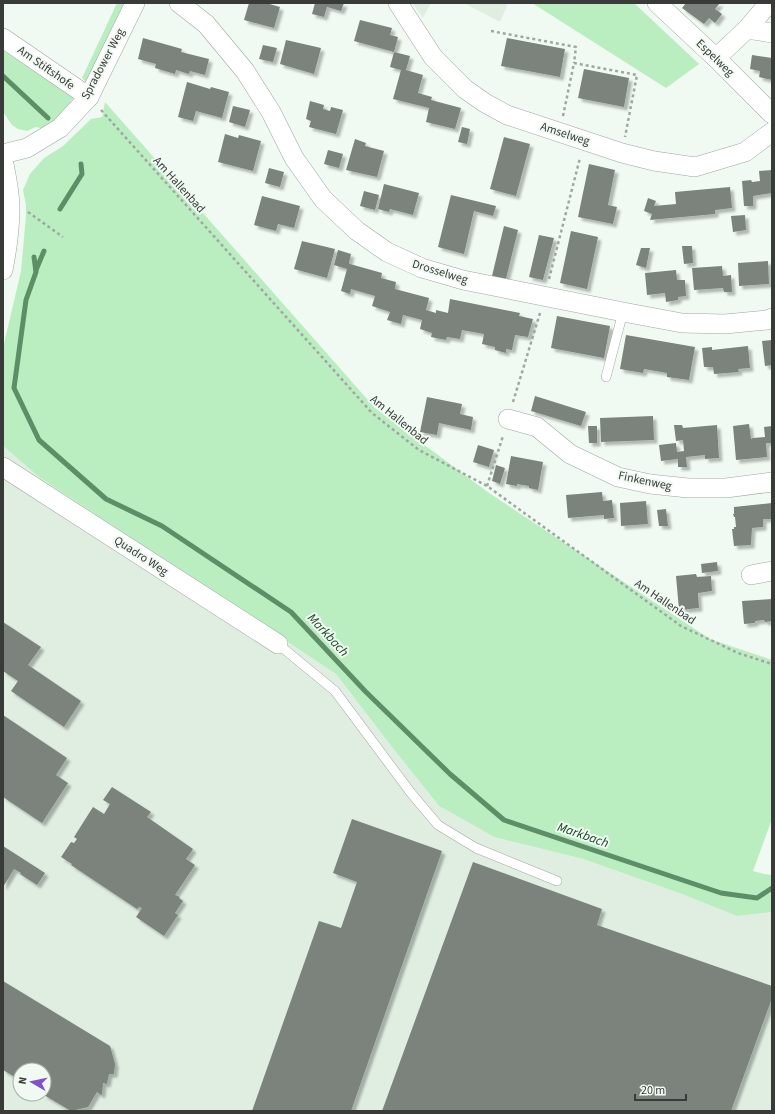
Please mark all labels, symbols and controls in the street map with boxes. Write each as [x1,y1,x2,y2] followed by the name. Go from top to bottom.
[77,25,129,103] street label: Spradower Weg
[692,35,738,81] street label: Espelweg
[14,42,78,94] street label: Am Stiftshofe
[538,118,592,150] street label: Amselweg
[149,153,209,217] street label: Am Hallenbad
[410,255,470,289] street label: Drosselweg
[366,391,432,449] street label: Am Hallenbad
[617,467,673,495] street label: Finkenweg
[111,532,171,580] street label: Quadro Weg
[631,575,699,629] street label: Am Hallenbad
[303,609,353,661] water label: Markbach
[555,818,611,852] water label: Markbach
[12,1062,52,1102] north arrow
[15,1076,31,1085] text: N
[635,1076,686,1102] scale bar
[641,1082,665,1099] text: 20 m

